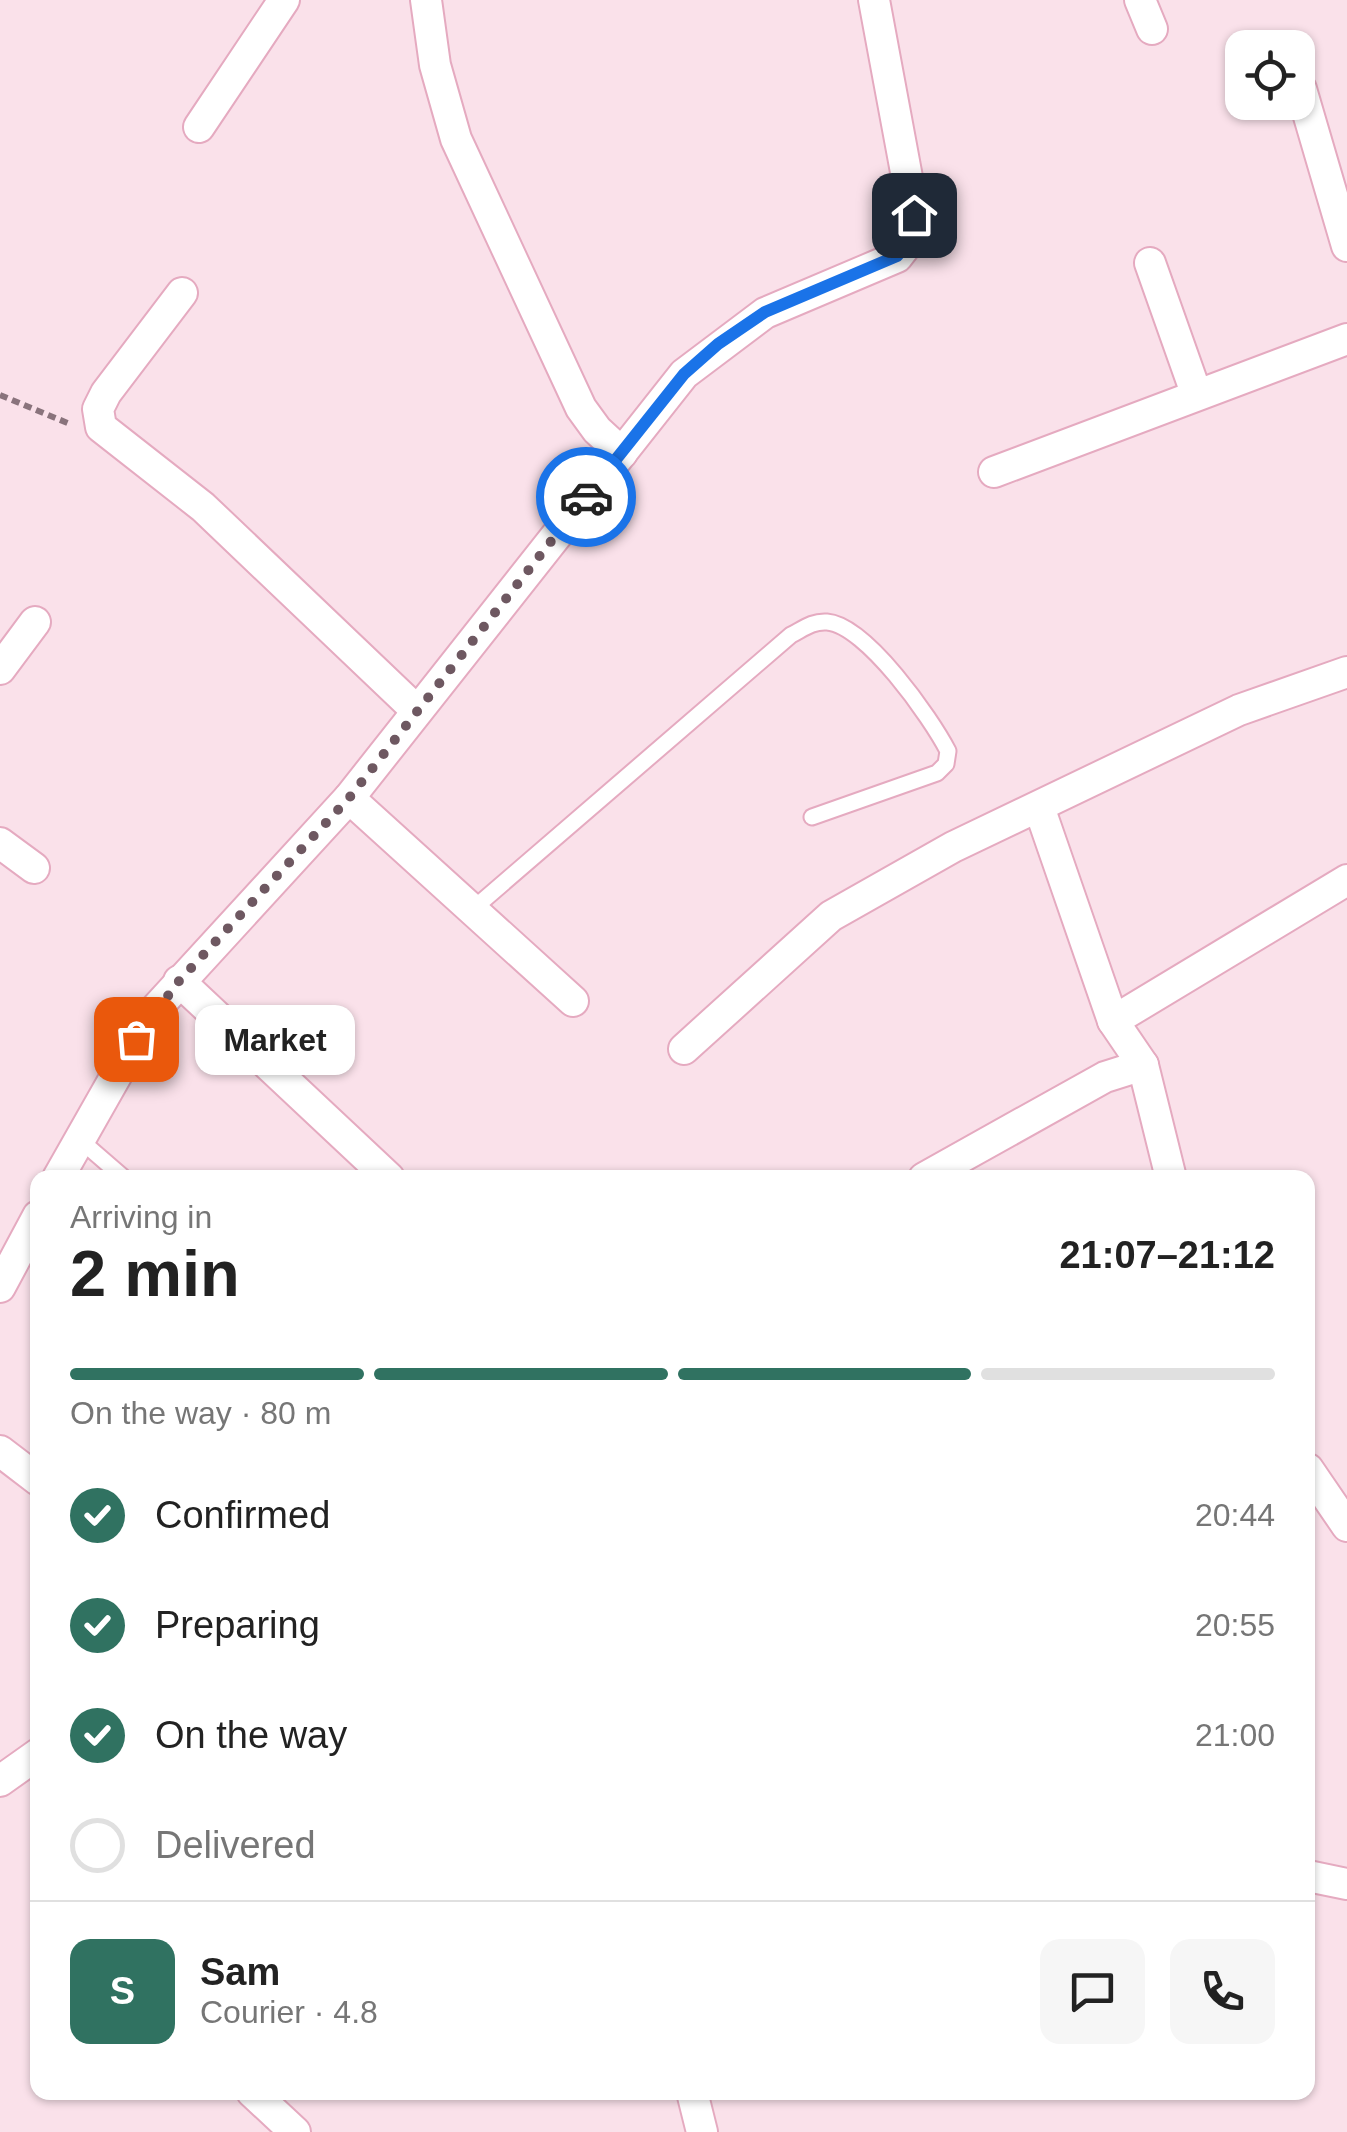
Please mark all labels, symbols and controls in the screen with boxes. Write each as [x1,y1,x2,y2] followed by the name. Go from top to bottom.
[1225,30,1315,120] map controls
[1225,30,1315,120] button: locate
[872,173,957,258] pin
[887,188,942,243] icon: home
[536,447,636,547] courier
[559,470,614,525] icon: car
[94,997,179,1082] pin
[196,1004,356,1074] callout: Market
[109,1012,164,1067] icon: bag
[223,1022,327,1058] text: Market
[70,1199,212,1235] text: Arriving in
[1059,1234,1275,1276] text: 21:07–21:12
[70,1237,240,1310] text: 2 min
[70,1395,331,1431] text: On the way · 80 m
[70,1488,125,1543] icon: check
[155,1494,330,1536] text: Confirmed
[1195,1497,1275,1533] text: 20:44
[70,1598,125,1653] icon: check
[155,1604,320,1646] text: Preparing
[1195,1607,1275,1643] text: 20:55
[70,1708,125,1763] icon: check
[155,1714,347,1756] text: On the way
[1195,1717,1275,1753] text: 21:00
[155,1824,316,1866] text: Delivered
[1040,1939,1145,2044] button: chat
[1170,1939,1275,2044] button: phone
[200,1951,280,1993] text: Sam
[110,1970,135,2012] text: S
[200,1994,378,2030] text: Courier · 4.8

